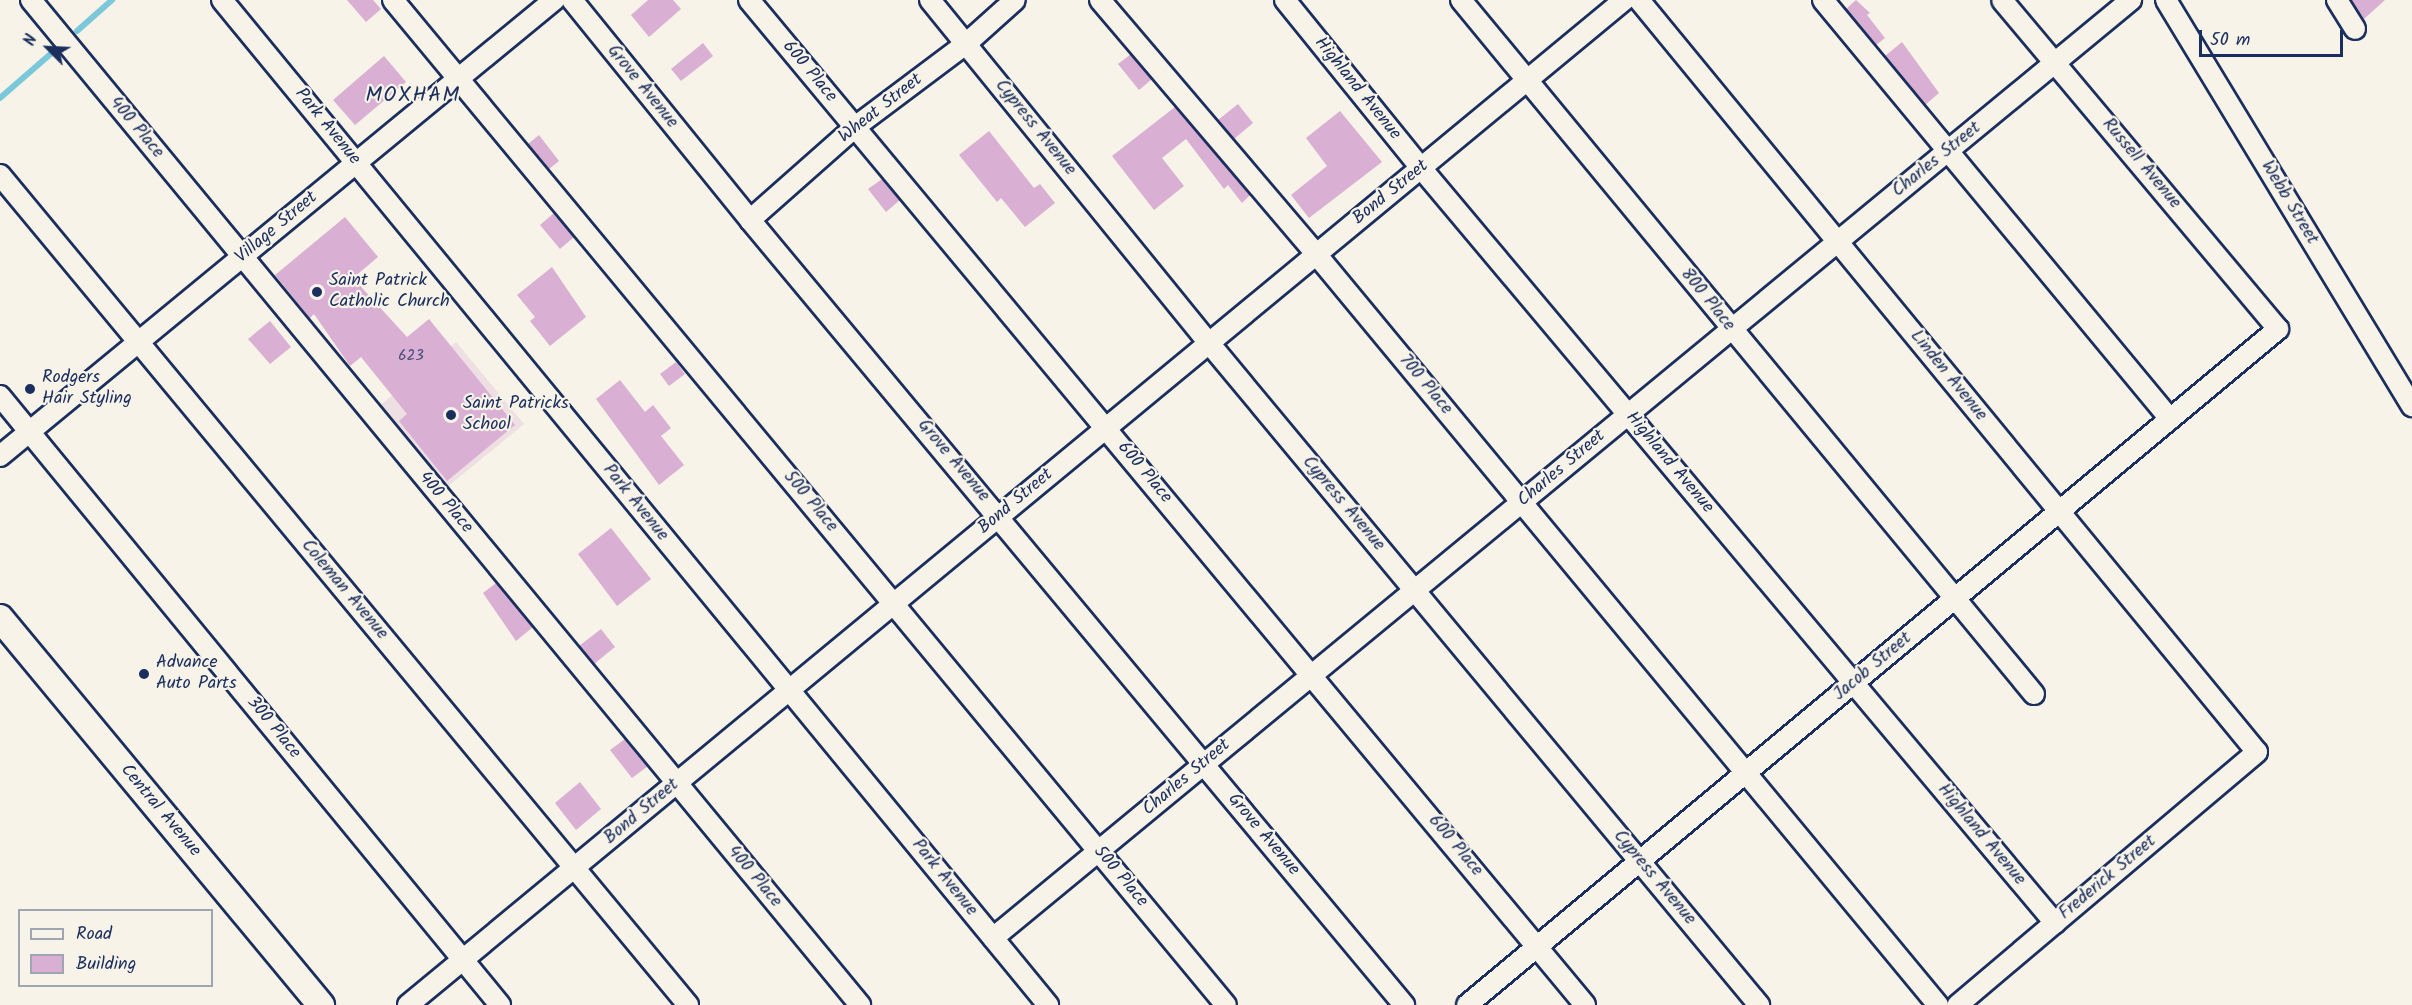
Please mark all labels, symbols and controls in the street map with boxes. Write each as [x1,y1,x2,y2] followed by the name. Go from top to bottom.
[18,18,78,78] north arrow
[2202,18,2346,56] scale bar
[2210,26,2250,55] text: 50 m
[18,31,45,50] text: N
[1309,33,1405,145] street label: Highland Avenue
[777,37,841,107] street label: 600 Place
[602,41,682,133] street label: Grove Avenue
[835,70,927,148] street label: Wheat Street
[990,76,1080,180] street label: Cypress Avenue
[366,83,460,109] district label: MOXHAM
[289,84,365,170] street label: Park Avenue
[104,93,168,163] street label: 400 Place
[2097,114,2185,214] street label: Russell Avenue
[1888,118,1986,202] street label: Charles Street
[1349,156,1433,230] street label: Bond Street
[2256,157,2322,249] street label: Webb Street
[232,187,322,269] street label: Village Street
[1675,264,1739,336] street label: 800 Place
[329,271,450,314] place label: Saint Patrick Catholic Church
[310,285,324,299] marker: Saint Patrick Catholic Church
[1905,326,1991,426] street label: Linden Avenue
[398,348,424,366] house number: 623
[1394,350,1456,420] street label: 700 Place
[42,368,132,410] place label: Rodgers Hair Styling
[23,382,37,396] marker: Rodgers Hair Styling
[463,394,569,436] place label: Saint Patricks School
[444,408,458,422] marker: Saint Patricks School
[1620,408,1718,518] street label: Highland Avenue
[912,415,994,507] street label: Grove Avenue
[1514,426,1610,512] street label: Charles Street
[1112,438,1176,508] street label: 600 Place
[1297,452,1389,556] street label: Cypress Avenue
[597,460,673,546] street label: Park Avenue
[974,464,1058,540] street label: Bond Street
[778,467,842,537] street label: 500 Place
[413,468,477,538] street label: 400 Place
[296,536,392,644] street label: Coleman Avenue
[1830,628,1916,706] street label: Jacob Street
[156,653,237,696] place label: Advance Auto Parts
[137,667,151,681] marker: Advance Auto Parts
[241,692,305,764] street label: 300 Place
[1139,735,1235,821] street label: Charles Street
[115,760,205,862] street label: Central Avenue
[600,774,684,850] street label: Bond Street
[1932,780,2030,890] street label: Highland Avenue
[1222,789,1304,881] street label: Grove Avenue
[1423,811,1487,881] street label: 600 Place
[1608,826,1700,930] street label: Cypress Avenue
[2055,831,2161,925] street label: Frederick Street
[906,835,982,921] street label: Park Avenue
[722,842,786,912] street label: 400 Place
[1088,842,1152,912] street label: 500 Place
[18,909,213,987] legend
[76,920,112,949] text: Road
[76,950,136,979] text: Building

